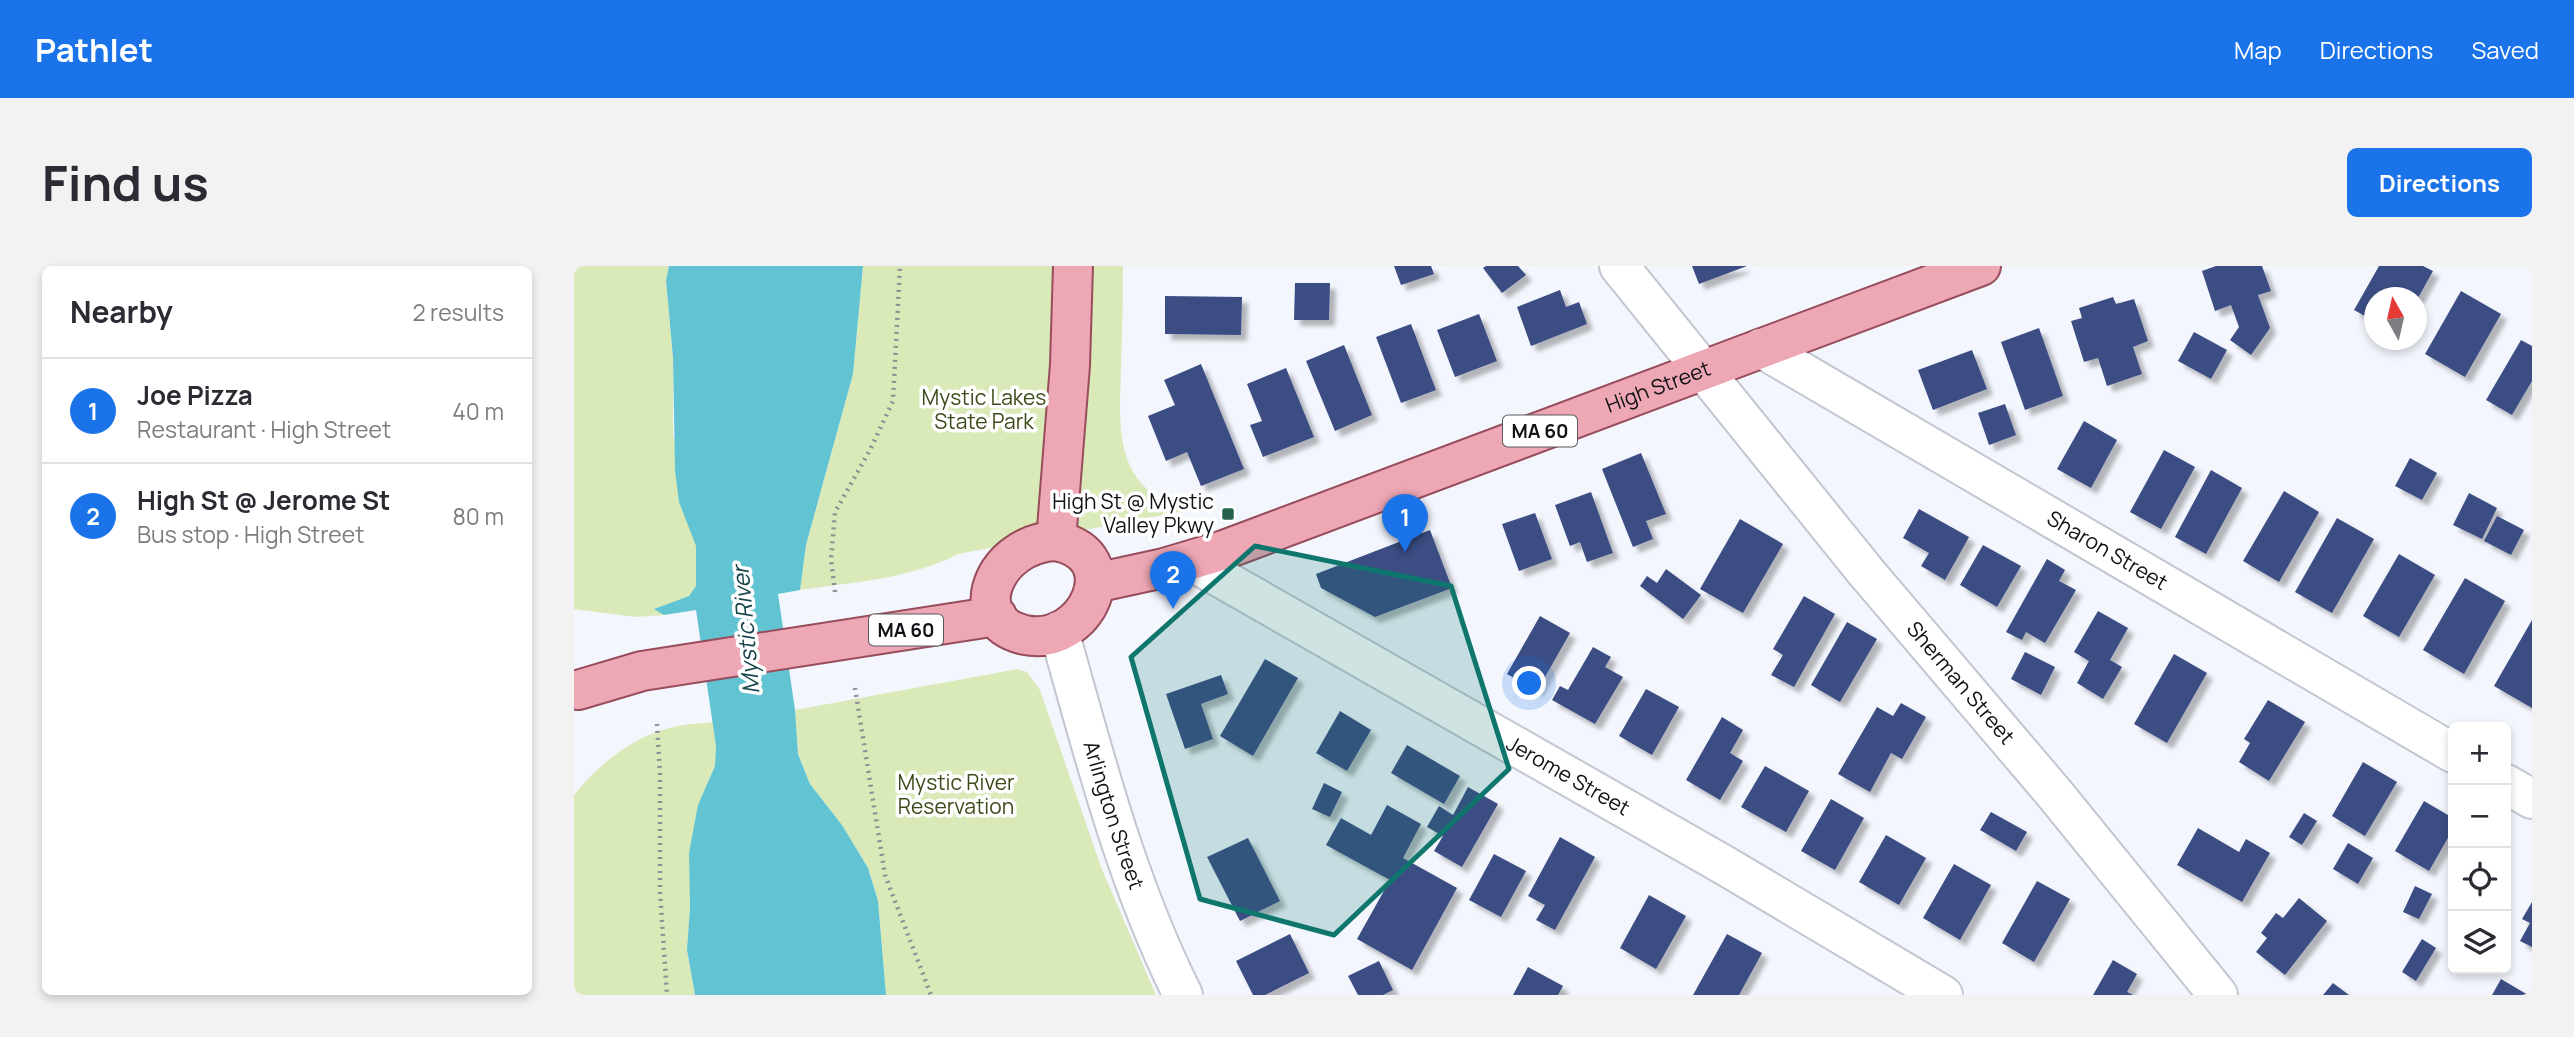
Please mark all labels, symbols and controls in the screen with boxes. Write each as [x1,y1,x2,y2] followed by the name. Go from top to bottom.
[35,27,153,72] text: Pathlet
[2234,33,2282,66] text: Map
[2320,33,2433,66] text: Directions
[2471,33,2539,66] text: Saved
[2347,148,2532,217] button: Directions
[42,149,209,216] text: Find us
[2364,287,2427,350] north arrow
[70,291,173,332] text: Nearby
[412,296,504,328] text: 2 results
[1601,354,1714,419] street label: High Street
[137,377,253,413] text: Joe Pizza
[922,383,1046,435] park label: Mystic Lakes State Park
[88,395,98,427] text: 1
[452,395,504,427] text: 40 m
[137,413,391,445] text: Restaurant · High Street
[1503,416,1577,447] road number: MA 60
[137,482,390,518] text: High St @ Jerome St
[1052,487,1214,539] place label: High St @ Mystic Valley Pkwy
[1382,494,1428,552] pin: 1
[86,500,100,532] text: 2
[453,500,504,532] text: 80 m
[2042,503,2173,596] street label: Sharon Street
[1220,506,1236,522] marker: High St @ Mystic Valley Pkwy
[137,518,364,550] text: Bus stop · High Street
[1150,551,1196,609] pin: 2
[723,562,767,695] water label: Mystic River
[869,614,943,646] road number: MA 60
[1901,615,2021,750] street label: Sherman Street
[1512,666,1546,700] your location
[2448,722,2511,974] map controls
[2448,722,2511,785] button: +
[1502,729,1635,821] street label: Jerome Street
[1078,737,1151,893] street label: Arlington Street
[897,768,1015,820] park label: Mystic River Reservation
[2448,785,2511,848] button: −
[2448,848,2511,911] button: locate
[2448,911,2511,974] button: layers

